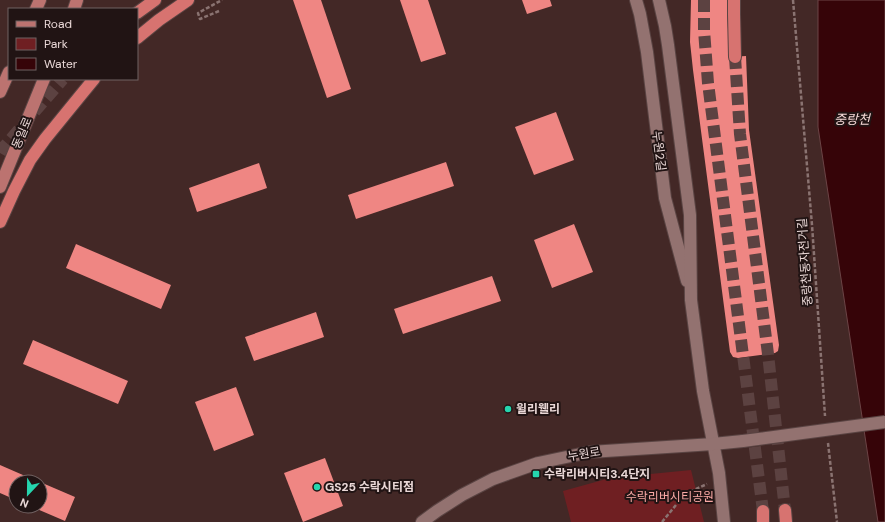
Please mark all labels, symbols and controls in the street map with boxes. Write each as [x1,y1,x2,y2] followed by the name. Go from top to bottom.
[8,8,138,80] legend
[44,16,72,32] text: Road
[44,36,68,52] text: Park
[44,56,78,72] text: Water
[834,111,871,128] water label: 중랑천
[8,115,36,151] street label: 동일로
[649,130,669,172] street label: 누원2길
[794,217,816,307] street label: 중랑천동자전거길
[516,401,560,417] place label: 윌리웰리
[503,404,513,414] marker: 윌리웰리
[566,444,602,464] street label: 누원로
[544,466,650,482] place label: 수락리버시티3.4단지
[531,469,541,479] marker: 수락리버시티3.4단지
[8,474,48,514] north arrow
[325,479,414,495] place label: GS25 수락시티점
[312,482,322,492] marker: GS25 수락시티점
[626,489,714,505] park label: 수락리버시티공원
[18,495,31,511] text: N

